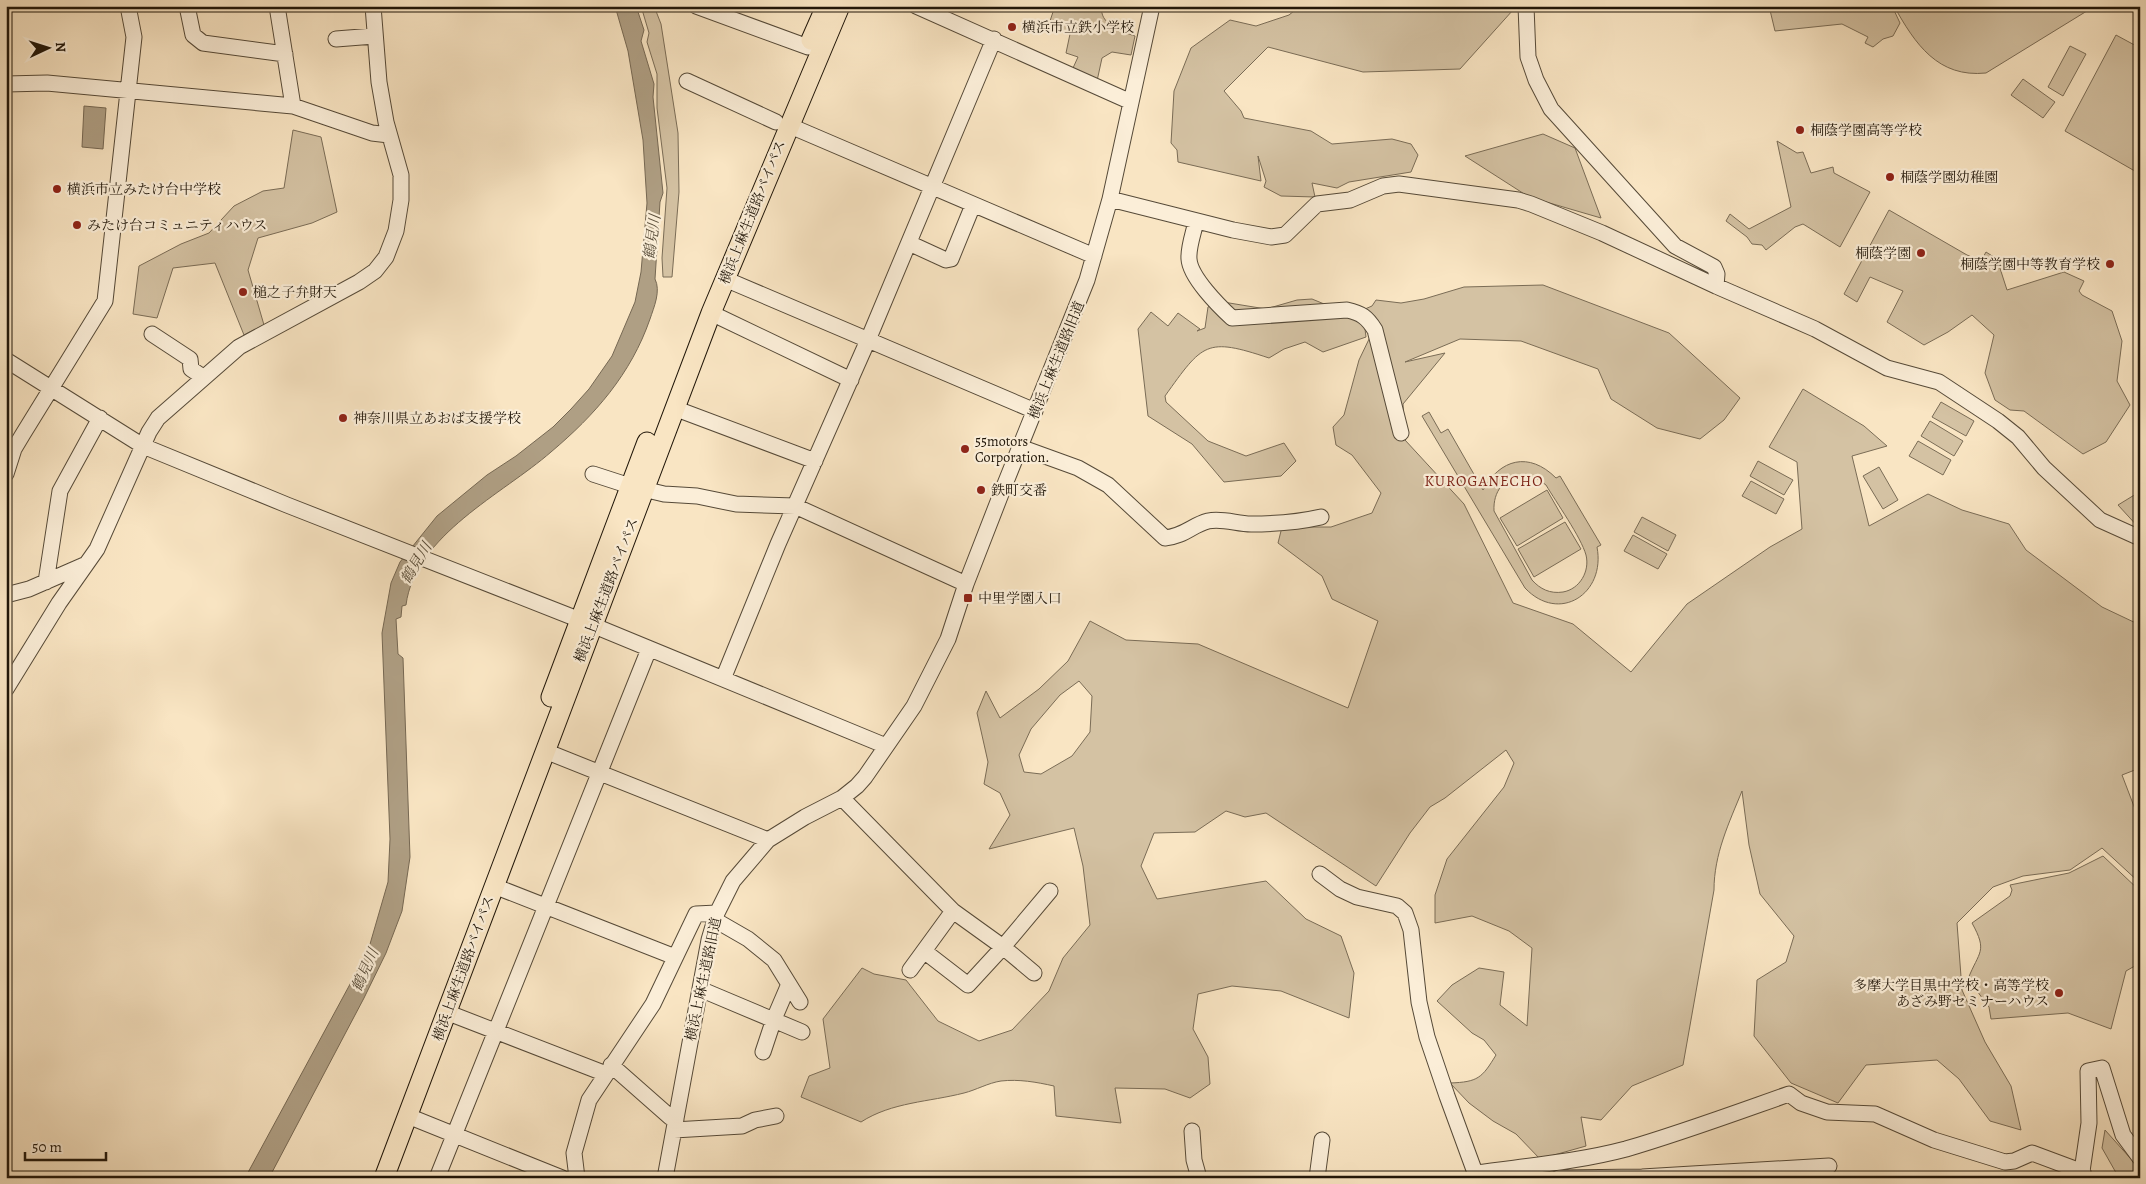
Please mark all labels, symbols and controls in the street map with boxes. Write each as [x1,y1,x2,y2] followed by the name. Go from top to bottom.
[1022,18,1134,37] place label: 横浜市立鉄小学校
[1006,21,1018,33] marker: 横浜市立鉄小学校
[22,22,72,72] north arrow
[51,41,70,53] text: N
[1810,121,1922,140] place label: 桐蔭学園高等学校
[1794,124,1806,136] marker: 桐蔭学園高等学校
[715,137,790,287] street label: 横浜上麻生道路バイパス
[1900,168,1998,187] place label: 桐蔭学園幼稚園
[1884,171,1896,183] marker: 桐蔭学園幼稚園
[67,180,221,199] place label: 横浜市立みたけ台中学校
[51,183,63,195] marker: 横浜市立みたけ台中学校
[639,211,665,261] water label: 鶴見川
[87,216,267,235] place label: みたけ台コミュニティハウス
[71,219,83,231] marker: みたけ台コミュニティハウス
[1855,244,1911,263] place label: 桐蔭学園
[1915,247,1927,259] marker: 桐蔭学園
[1960,255,2100,274] place label: 桐蔭学園中等教育学校
[2104,258,2116,270] marker: 桐蔭学園中等教育学校
[253,283,337,302] place label: 槌之子弁財天
[237,286,249,298] marker: 槌之子弁財天
[1024,298,1089,422] street label: 横浜上麻生道路旧道
[353,409,521,428] place label: 神奈川県立あおば支援学校
[337,412,349,424] marker: 神奈川県立あおば支援学校
[975,432,1049,467] place label: 55motors Corporation.
[959,443,971,455] marker: 55motors Corporation.
[1424,471,1544,491] district label: KUROGANECHO
[991,481,1047,500] place label: 鉄町交番
[975,484,987,496] marker: 鉄町交番
[570,515,643,665] street label: 横浜上麻生道路バイパス
[396,537,437,587] water label: 鶴見川
[978,589,1062,608] place label: 中里学園入口
[962,592,974,604] marker: 中里学園入口
[428,893,499,1044] street label: 横浜上麻生道路バイパス
[681,916,726,1043] street label: 横浜上麻生道路旧道
[347,944,384,995] water label: 鶴見川
[1853,976,2049,1011] place label: 多摩大学目黒中学校・高等学校 あざみ野セミナーハウス
[2053,987,2065,999] marker: 多摩大学目黒中学校・高等学校 あざみ野セミナーハウス
[25,1129,106,1161] scale bar
[32,1137,62,1157] text: 50 m

